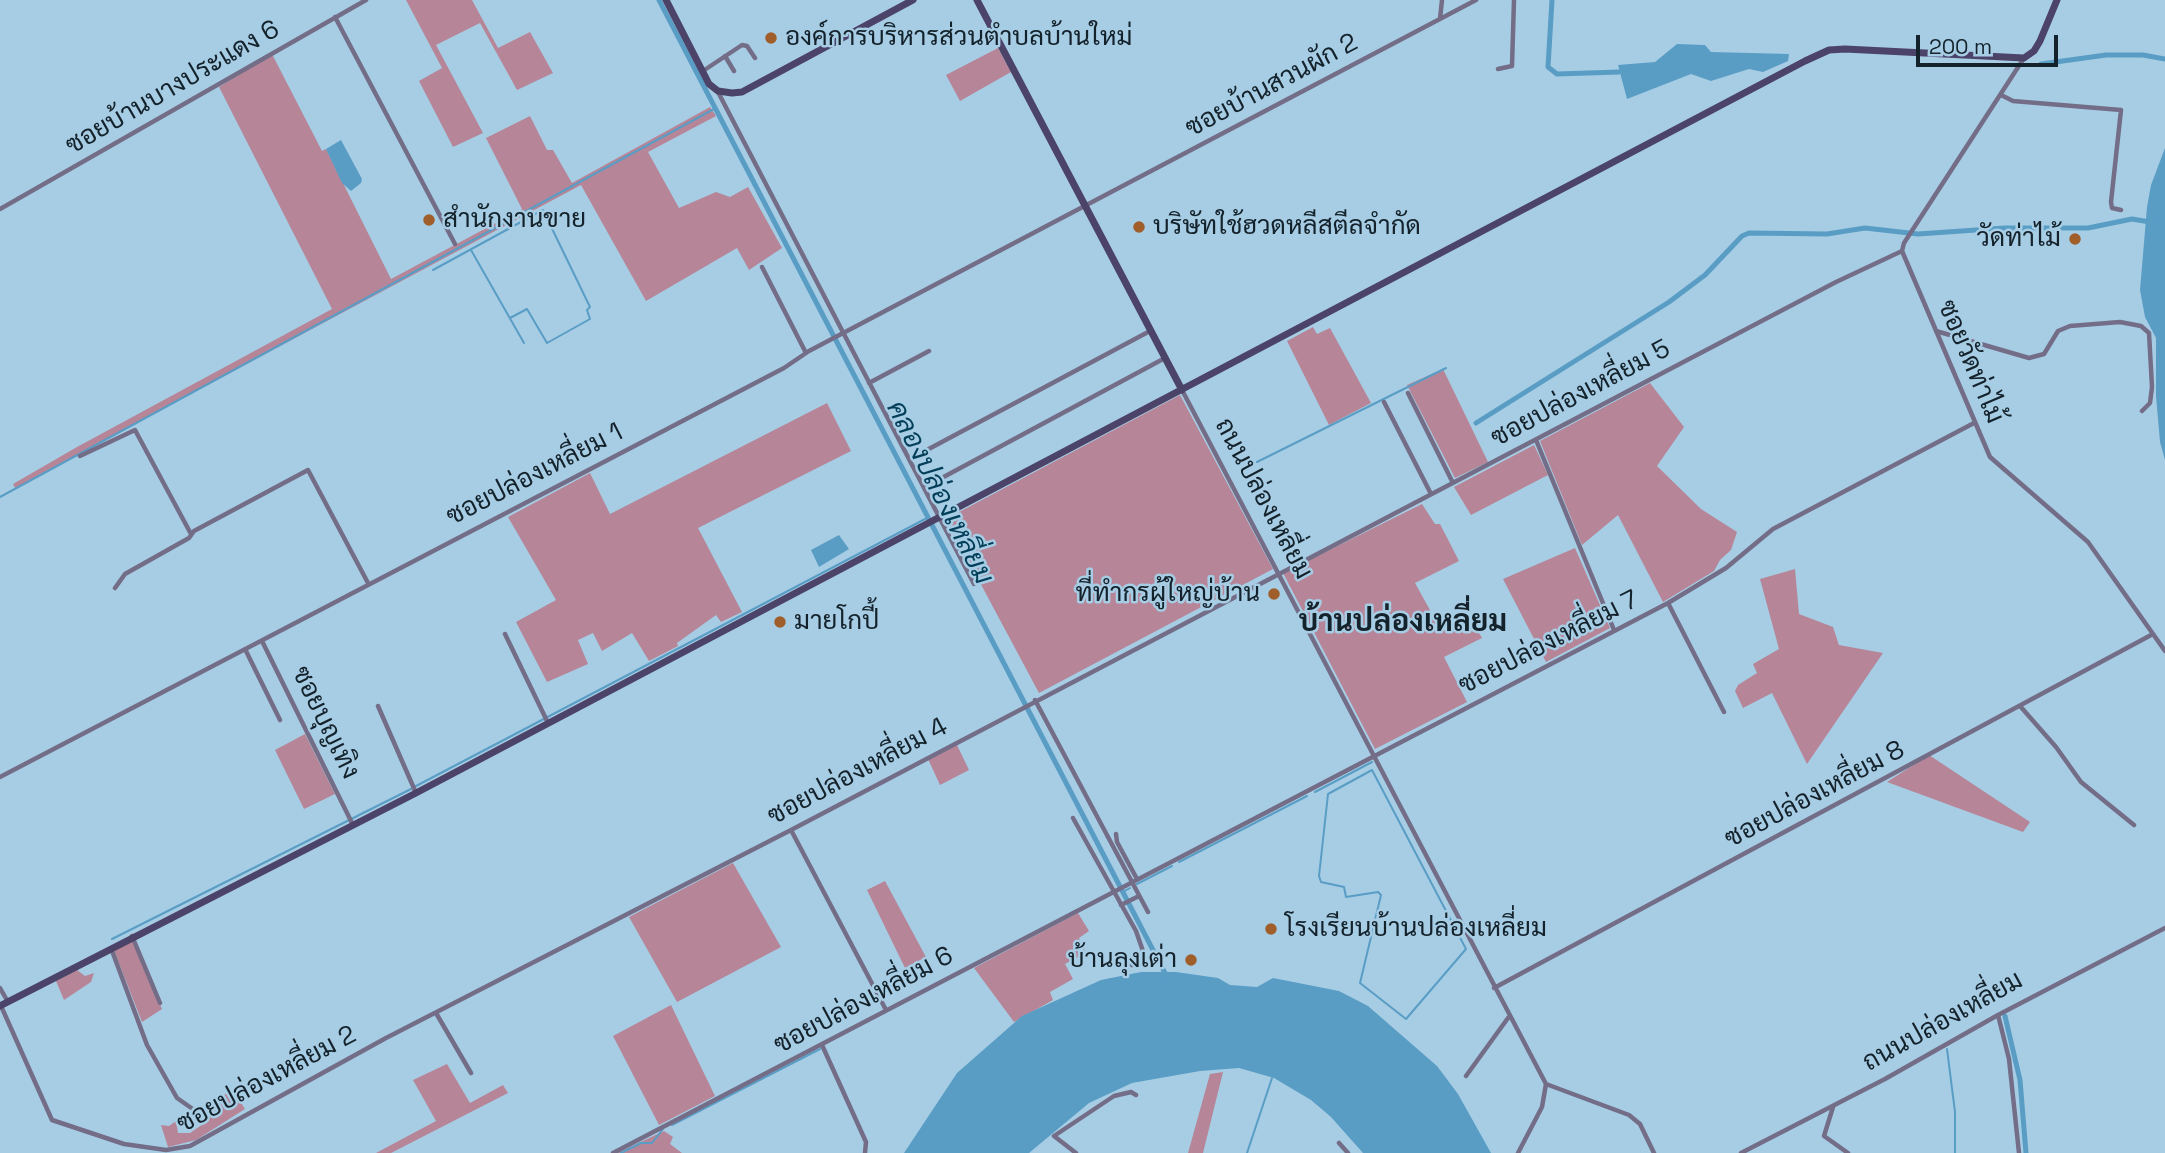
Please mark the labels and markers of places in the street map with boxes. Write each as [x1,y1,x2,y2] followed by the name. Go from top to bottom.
[785,22,1132,54] place label: องค์การบริหารส่วนตำบลบ้านใหม่
[763,30,779,46] marker: องค์การบริหารส่วนตำบลบ้านใหม่
[443,204,586,236] place label: สำนักงานขาย
[1153,211,1421,243] place label: บริษัทใช้ฮวดหลีสตีลจำกัด
[421,212,437,228] marker: สำนักงานขาย
[1131,219,1147,235] marker: บริษัทใช้ฮวดหลีสตีลจำกัด
[1977,223,2061,255] place label: วัดท่าไม้
[2067,231,2083,247] marker: วัดท่าไม้
[1076,578,1260,610] place label: ที่ทำกรผู้ใหญ่บ้าน
[1266,586,1282,602] marker: ที่ทำกรผู้ใหญ่บ้าน
[794,606,879,638] place label: มายโกปี้
[772,614,788,630] marker: มายโกปี้
[1285,913,1547,945] place label: โรงเรียนบ้านปล่องเหลี่ยม
[1263,921,1279,937] marker: โรงเรียนบ้านปล่องเหลี่ยม
[1068,944,1177,976] place label: บ้านลุงเต่า
[1183,952,1199,968] marker: บ้านลุงเต่า

